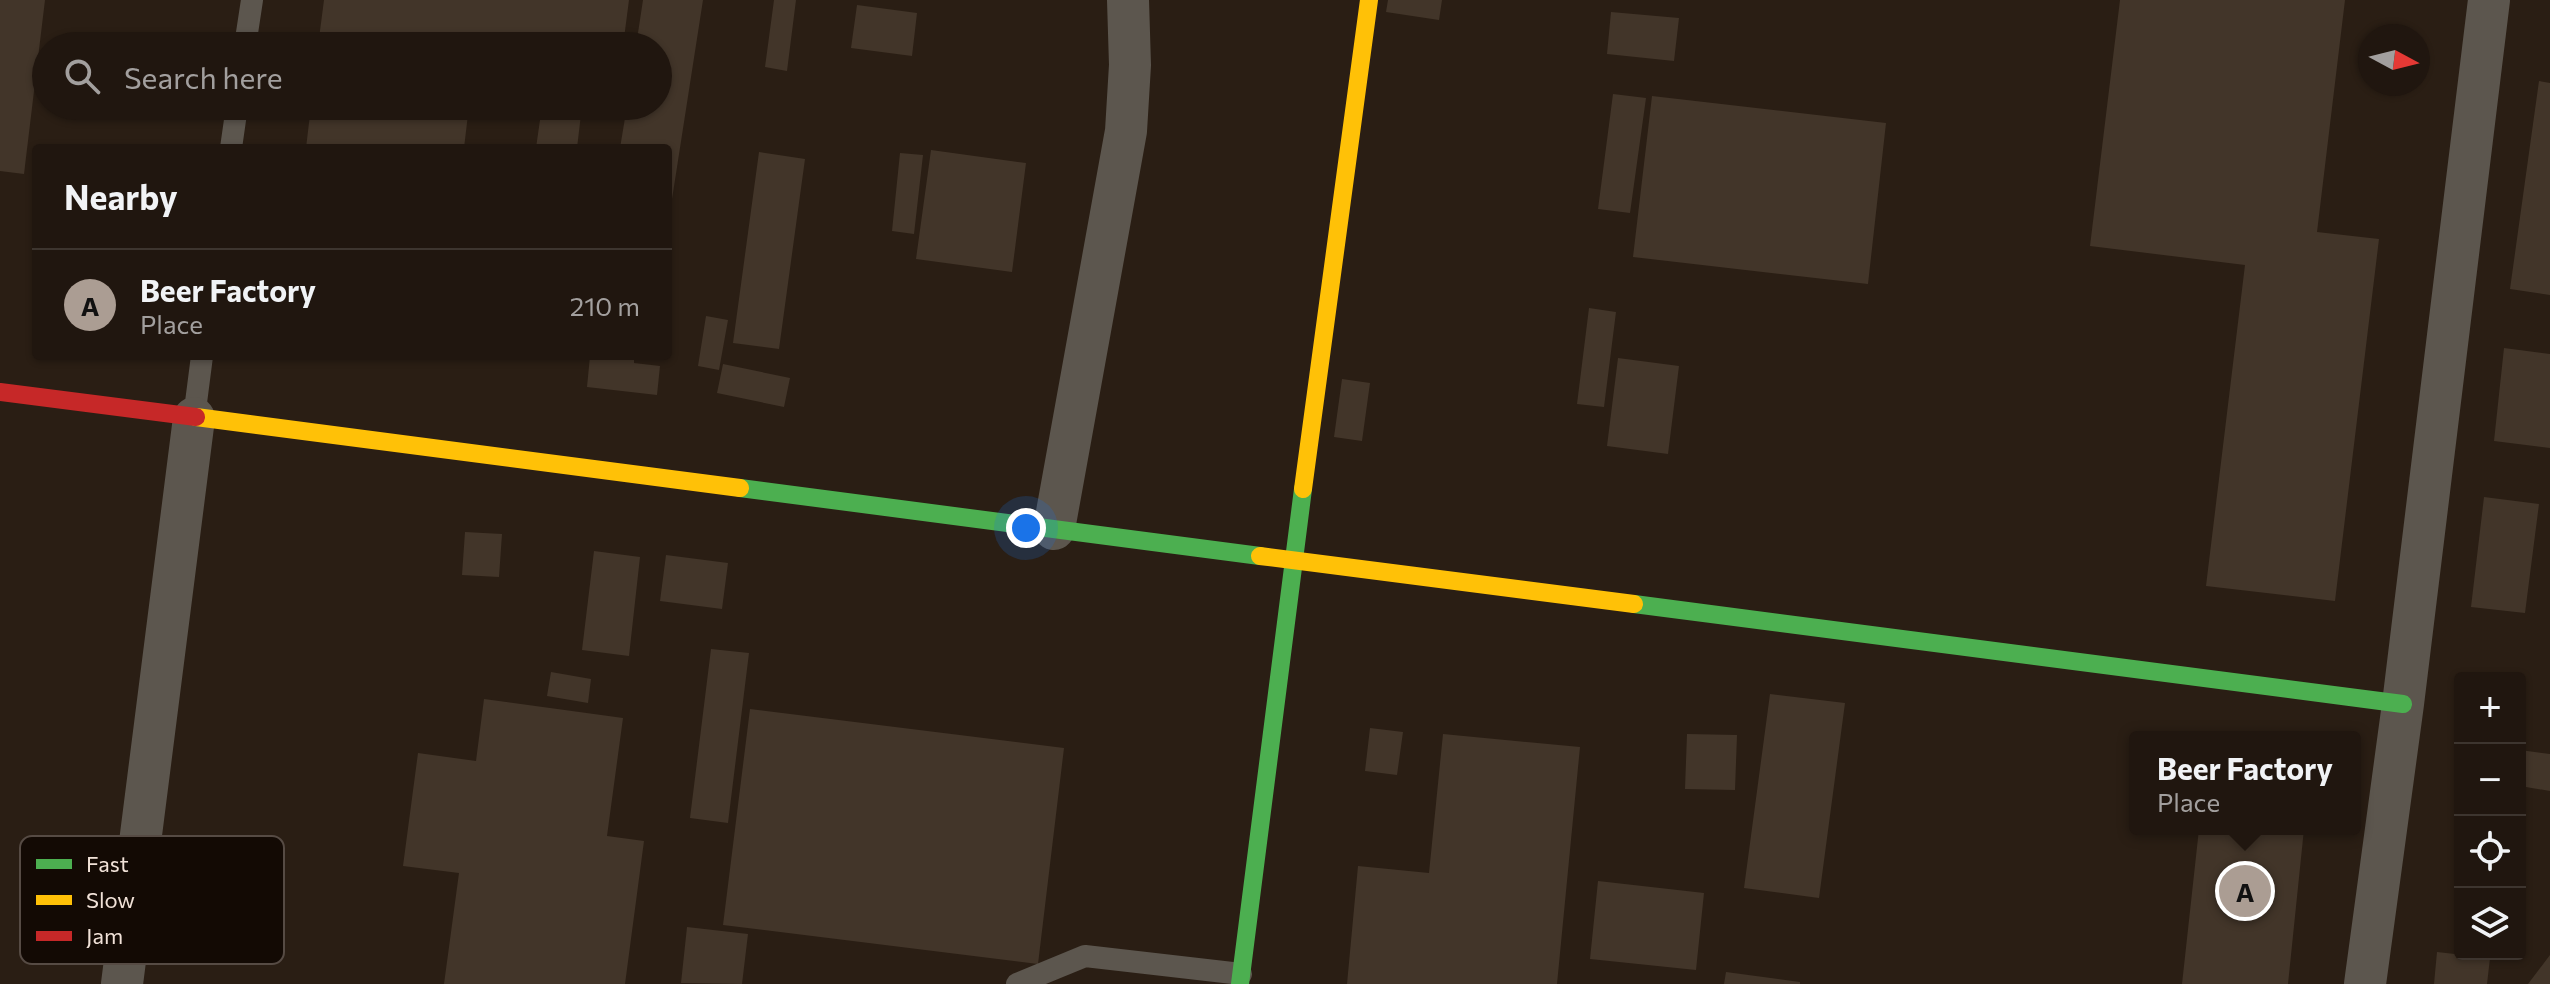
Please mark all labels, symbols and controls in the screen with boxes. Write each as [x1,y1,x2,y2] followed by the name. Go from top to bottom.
[2358,24,2430,96] north arrow
[32,32,672,120] search box
[60,54,104,98] icon: search
[124,58,283,95] text: Search here
[64,175,178,217] text: Nearby
[140,271,316,308] text: Beer Factory
[81,290,99,321] text: A
[570,290,640,321] text: 210 m
[140,308,203,339] text: Place
[1006,508,1046,548] your location
[2454,672,2526,960] map controls
[2454,672,2526,744] button: +
[2129,731,2361,835] popup
[2454,744,2526,816] button: −
[2157,749,2333,786] text: Beer Factory
[2157,786,2220,817] text: Place
[2454,816,2526,888] button: locate
[20,836,284,964] legend
[86,850,129,877] text: Fast
[2219,861,2271,921] pin: A
[86,886,135,913] text: Slow
[2454,888,2526,960] button: layers
[86,922,123,949] text: Jam

